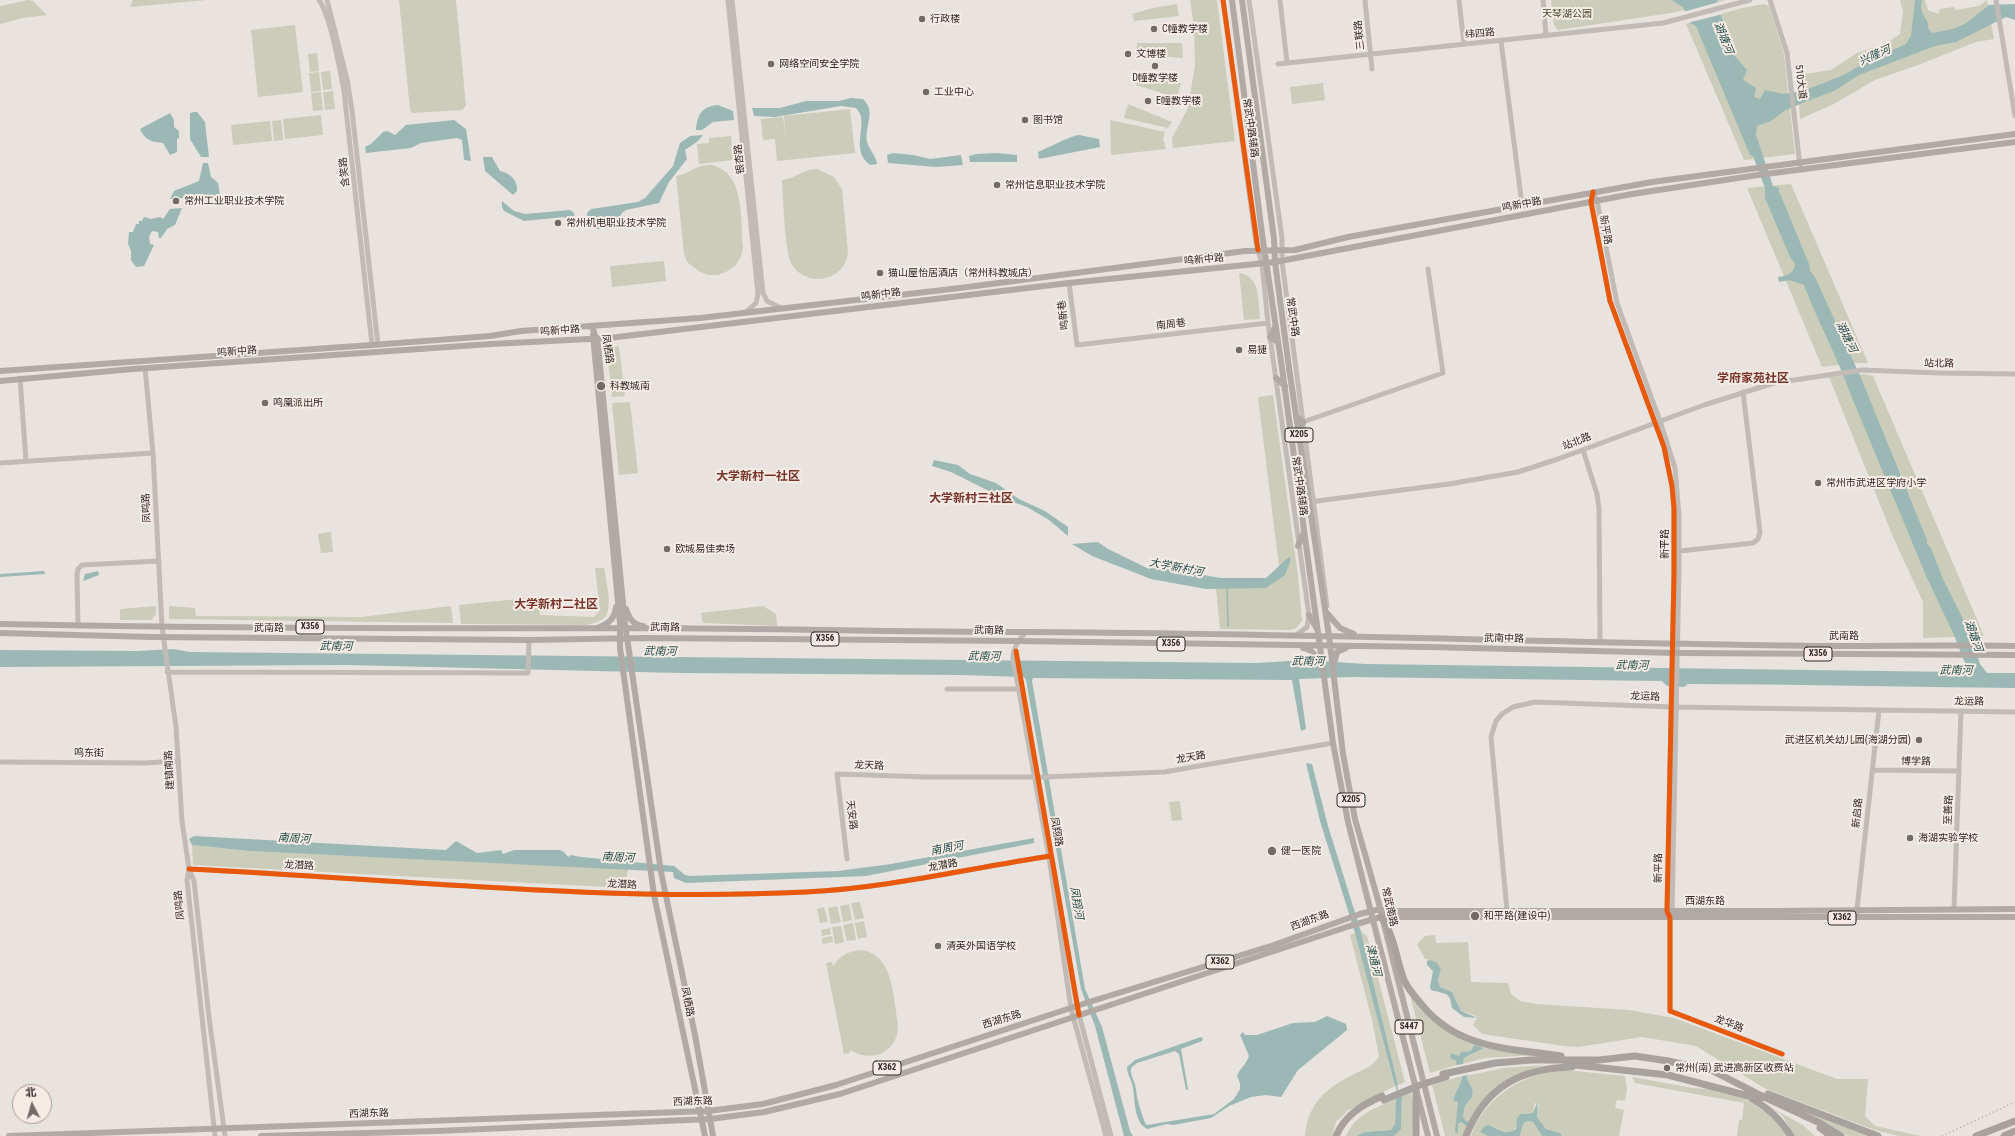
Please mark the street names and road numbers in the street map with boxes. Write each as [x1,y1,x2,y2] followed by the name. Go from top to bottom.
[1352,19,1368,51] street label: 三联路
[1465,27,1495,41] street label: 纬四路
[1792,64,1808,100] street label: 510大道
[1240,97,1260,159] street label: 常武中路辅路
[732,143,748,175] street label: 银杏路
[337,156,353,188] street label: 含笑路
[1501,195,1543,215] street label: 鸣新中路
[1596,214,1614,246] street label: 新平路
[1184,252,1224,268] street label: 鸣新中路
[860,287,902,303] street label: 鸣新中路
[1283,296,1301,338] street label: 常武中路
[1056,299,1072,331] street label: 鸣新巷
[1155,317,1187,333] street label: 南周巷
[540,324,580,338] street label: 鸣新中路
[599,333,615,365] street label: 凤栖路
[217,345,257,359] street label: 鸣新中路
[1924,358,1954,370] street label: 站北路
[1285,428,1313,442] road number: X205
[1561,431,1593,453] street label: 站北路
[1289,455,1309,517] street label: 常武中路辅路
[140,493,154,523] street label: 凤鸣路
[1659,529,1671,559] street label: 新平路
[296,620,324,634] road number: X356
[254,622,284,634] street label: 武南路
[650,622,680,634] street label: 武南路
[974,625,1004,637] street label: 武南路
[1829,630,1859,642] street label: 武南路
[811,632,839,646] road number: X356
[1484,633,1524,645] street label: 武南中路
[1157,637,1185,651] road number: X356
[1804,647,1832,661] road number: X356
[1630,690,1660,704] street label: 龙运路
[1954,696,1984,708] street label: 龙运路
[74,747,104,759] street label: 鸣东街
[1175,749,1207,767] street label: 龙天路
[163,750,177,790] street label: 建镇南路
[1901,756,1931,768] street label: 博学路
[854,759,884,773] street label: 龙天路
[1337,793,1365,807] road number: X205
[1942,795,1956,825] street label: 至善路
[1850,797,1866,829] street label: 新启路
[843,799,859,831] street label: 天安路
[1047,816,1065,848] street label: 凤翔路
[1653,853,1665,883] street label: 新平路
[927,857,959,875] street label: 龙潜路
[284,859,314,873] street label: 龙潜路
[607,878,637,892] street label: 龙潜路
[1379,886,1399,928] street label: 常武南路
[172,889,188,921] street label: 凤鸣路
[1685,895,1725,907] street label: 西湖东路
[1289,909,1331,933] street label: 西湖东路
[1828,911,1856,925] road number: X362
[1206,955,1234,969] road number: X362
[678,986,696,1018] street label: 凤栖路
[981,1008,1023,1032] street label: 西湖东路
[1713,1013,1745,1035] street label: 龙华路
[1395,1020,1423,1034] road number: S447
[873,1061,901,1075] road number: X362
[673,1095,713,1109] street label: 西湖东路
[349,1107,389,1121] street label: 西湖东路

